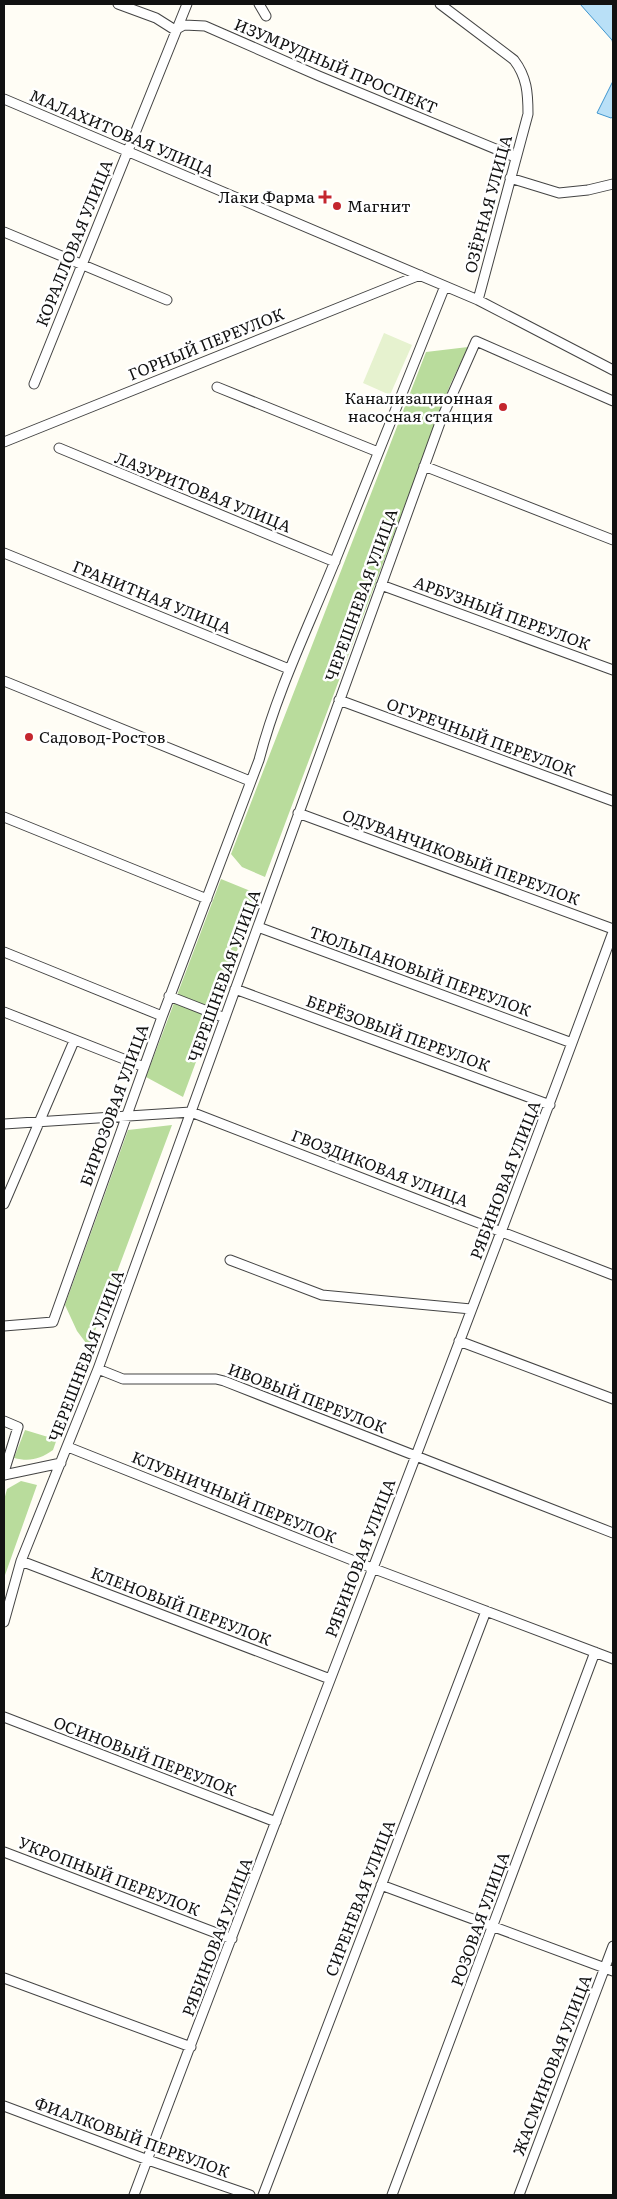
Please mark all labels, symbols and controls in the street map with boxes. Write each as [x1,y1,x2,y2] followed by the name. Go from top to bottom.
[231,11,442,119] street label: ИЗУМРУДНЫЙ ПРОСПЕКТ
[26,82,219,182] street label: МАЛАХИТОВАЯ УЛИЦА
[457,132,517,276] street label: ОЗЁРНАЯ УЛИЦА
[29,155,118,330] street label: КОРАЛЛОВАЯ УЛИЦА
[218,184,315,208] place label: Лаки Фарма
[319,191,331,203] marker: Лаки Фарма
[347,193,411,217] place label: Магнит
[331,200,343,212] marker: Магнит
[124,301,287,385] street label: ГОРНЫЙ ПЕРЕУЛОК
[344,385,493,427] place label: Канализационная насосная станция
[497,401,509,413] marker: Канализационная насосная станция
[112,445,295,538] street label: ЛАЗУРИТОВАЯ УЛИЦА
[318,505,403,685] street label: ЧЕРЕШНЕВАЯ УЛИЦА
[69,553,236,639] street label: ГРАНИТНАЯ УЛИЦА
[411,569,594,655] street label: АРБУЗНЫЙ ПЕРЕУЛОК
[383,691,580,782] street label: ОГУРЕЧНЫЙ ПЕРЕУЛОК
[39,724,166,748] place label: Садовод-Ростов
[23,731,35,743] marker: Садовод-Ростов
[339,802,584,910] street label: ОДУВАНЧИКОВЫЙ ПЕРЕУЛОК
[181,886,266,1066] street label: ЧЕРЕШНЕВАЯ УЛИЦА
[306,919,535,1022] street label: ТЮЛЬПАНОВЫЙ ПЕРЕУЛОК
[303,988,494,1077] street label: БЕРЁЗОВЫЙ ПЕРЕУЛОК
[73,1020,154,1189] street label: БИРЮЗОВАЯ УЛИЦА
[463,1096,546,1263] street label: РЯБИНОВАЯ УЛИЦА
[288,1122,473,1212] street label: ГВОЗДИКОВАЯ УЛИЦА
[41,1266,129,1445] street label: ЧЕРЕШНЕВАЯ УЛИЦА
[225,1356,390,1439] street label: ИВОВЫЙ ПЕРЕУЛОК
[128,1444,341,1548] street label: КЛУБНИЧНЫЙ ПЕРЕУЛОК
[318,1474,401,1641] street label: РЯБИНОВАЯ УЛИЦА
[88,1560,275,1651] street label: КЛЕНОВЫЙ ПЕРЕУЛОК
[50,1709,241,1801] street label: ОСИНОВЫЙ ПЕРЕУЛОК
[318,1816,400,1979] street label: СИРЕНЕВАЯ УЛИЦА
[15,1829,204,1921] street label: УКРОПНЫЙ ПЕРЕУЛОК
[444,1848,515,1989] street label: РОЗОВАЯ УЛИЦА
[175,1853,258,2020] street label: РЯБИНОВАЯ УЛИЦА
[505,1971,597,2159] street label: ЖАСМИНОВАЯ УЛИЦА
[32,2090,234,2183] street label: ФИАЛКОВЫЙ ПЕРЕУЛОК

